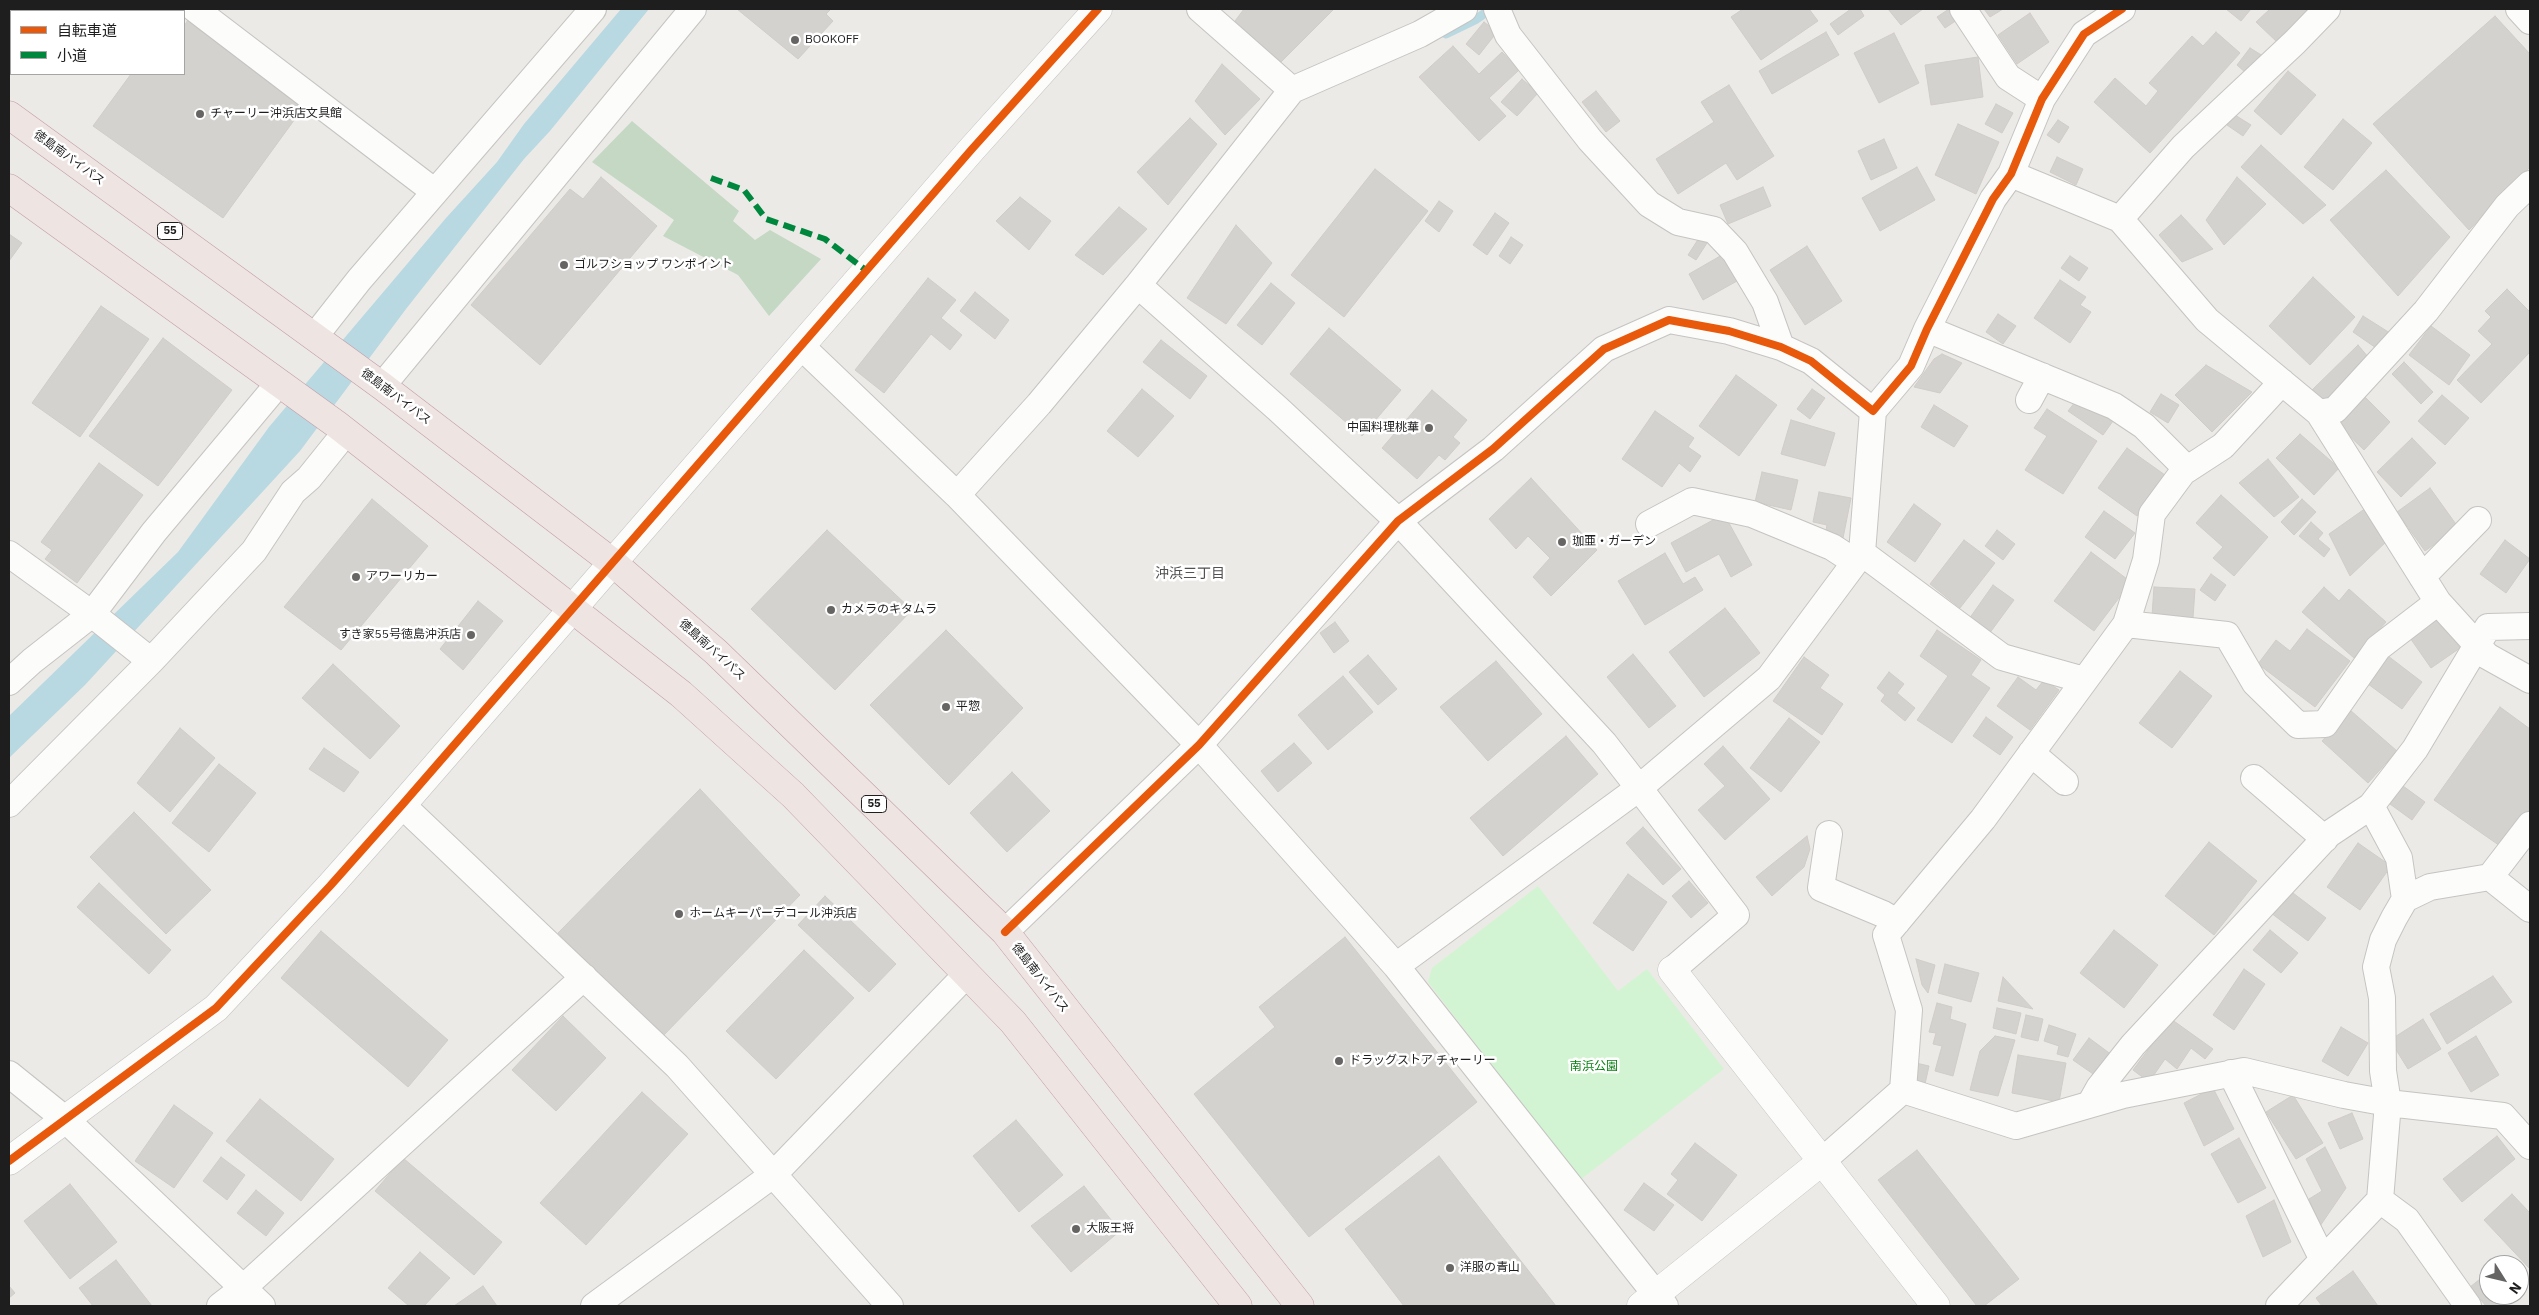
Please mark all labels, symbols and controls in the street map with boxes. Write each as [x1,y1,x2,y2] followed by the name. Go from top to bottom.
[10,10,185,75] legend
[57,21,117,40] text: 自転車道
[805,33,859,47] place label: BOOKOFF
[789,34,801,46] marker: BOOKOFF
[57,46,87,65] text: 小道
[210,107,342,121] place label: チャーリー沖浜店文具館
[194,108,206,120] marker: チャーリー沖浜店文具館
[31,127,107,189] street label: 徳島南バイパス
[158,222,182,240] road number: 55
[574,258,733,272] place label: ゴルフショップ ワンポイント
[558,259,570,271] marker: ゴルフショップ ワンポイント
[358,366,434,428] street label: 徳島南バイパス
[1347,421,1419,435] place label: 中国料理桃華
[1423,422,1435,434] marker: 中国料理桃華
[1572,535,1656,549] place label: 珈亜・ガーデン
[1556,536,1568,548] marker: 珈亜・ガーデン
[1155,566,1225,582] district label: 沖浜三丁目
[366,570,438,584] place label: アワーリカー
[350,571,362,583] marker: アワーリカー
[841,603,937,617] place label: カメラのキタムラ
[825,604,837,616] marker: カメラのキタムラ
[676,617,748,683] street label: 徳島南バイパス
[339,628,461,642] place label: すき家55号徳島沖浜店
[465,629,477,641] marker: すき家55号徳島沖浜店
[956,700,980,714] place label: 平惣
[940,701,952,713] marker: 平惣
[862,796,886,812] road number: 55
[689,907,857,921] place label: ホームキーパーデコール沖浜店
[673,908,685,920] marker: ホームキーパーデコール沖浜店
[1008,940,1072,1016] street label: 徳島南バイパス
[1349,1054,1496,1068] place label: ドラッグストア チャーリー
[1333,1055,1345,1067] marker: ドラッグストア チャーリー
[1570,1060,1618,1074] park label: 南浜公園
[1086,1222,1134,1236] place label: 大阪王将
[1070,1223,1082,1235] marker: 大阪王将
[2479,1255,2529,1305] north arrow
[1460,1261,1520,1275] place label: 洋服の青山
[1444,1262,1456,1274] marker: 洋服の青山
[2505,1279,2526,1298] text: N

